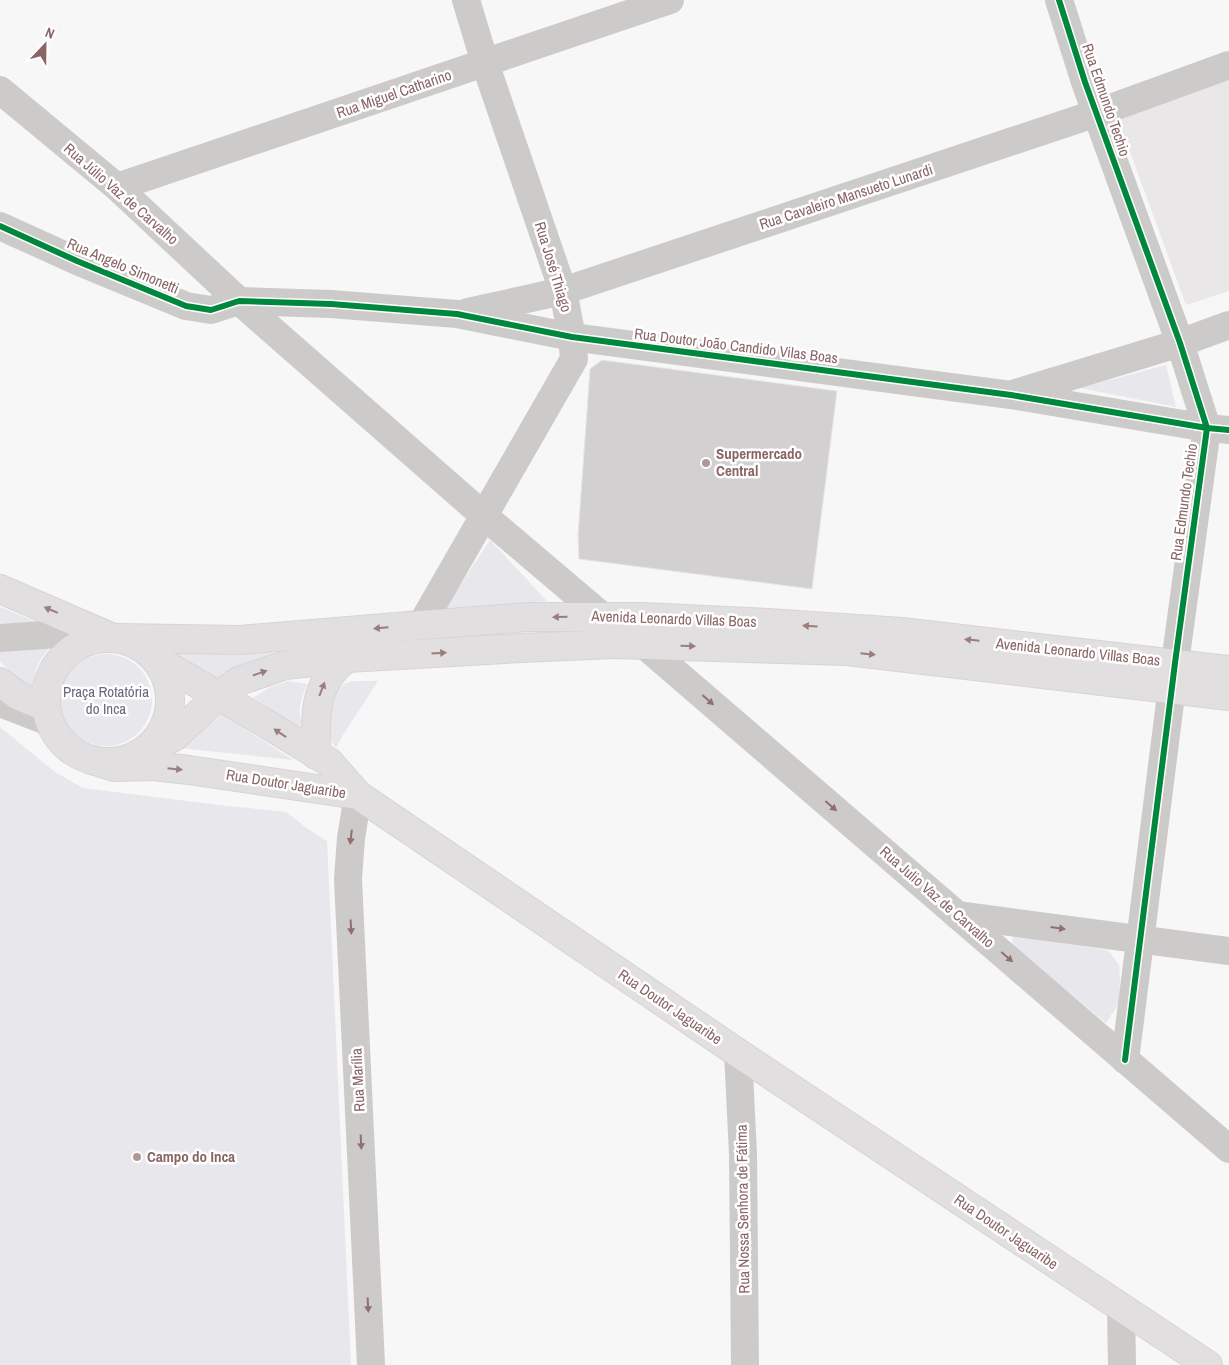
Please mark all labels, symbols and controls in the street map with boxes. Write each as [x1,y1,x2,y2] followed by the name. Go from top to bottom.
[20,20,70,70] north arrow
[43,23,57,43] text: N
[1077,41,1136,159] street label: Rua Edmundo Techio
[334,64,454,123] street label: Rua Miguel Catharino
[60,138,183,249] street label: Rua Júlio Vaz de Carvalho
[756,159,935,235] street label: Rua Cavaleiro Mansueto Lunardi
[530,219,577,315] street label: Rua José Thiago
[64,232,182,299] street label: Rua Angelo Simonetti
[633,323,839,368] street label: Rua Doutor João Candido Vilas Boas
[1165,442,1202,562] street label: Rua Edmundo Techio
[716,443,802,481] place label: Supermercado Central
[700,457,712,469] marker: Supermercado Central
[590,605,757,632] street label: Avenida Leonardo Villas Boas
[44,606,58,614] one-way arrow
[552,613,568,621] one-way arrow
[802,621,818,629] one-way arrow
[373,624,389,632] one-way arrow
[994,632,1161,671] street label: Avenida Leonardo Villas Boas
[964,636,980,644] one-way arrow
[681,642,697,650] one-way arrow
[431,648,447,656] one-way arrow
[860,650,876,658] one-way arrow
[253,669,268,676] one-way arrow
[63,681,149,719] park label: Praça Rotatória do Inca
[318,681,326,696] one-way arrow
[701,694,714,705] one-way arrow
[273,728,287,737] one-way arrow
[225,764,348,803] street label: Rua Doutor Jaguaribe
[167,765,183,773] one-way arrow
[824,800,837,811] one-way arrow
[347,829,355,845] one-way arrow
[876,841,999,952] street label: Rua Julio Vaz de Carvalho
[347,920,355,936] one-way arrow
[1050,924,1066,932] one-way arrow
[1000,952,1013,963] one-way arrow
[614,964,726,1049] street label: Rua Doutor Jaguaribe
[345,1048,370,1112] street label: Rua Marília
[731,1124,754,1294] street label: Rua Nossa Senhora de Fátima
[357,1134,365,1150] one-way arrow
[147,1146,235,1167] place label: Campo do Inca
[131,1151,143,1163] marker: Campo do Inca
[950,1189,1062,1274] street label: Rua Doutor Jaguaribe
[365,1297,373,1313] one-way arrow

